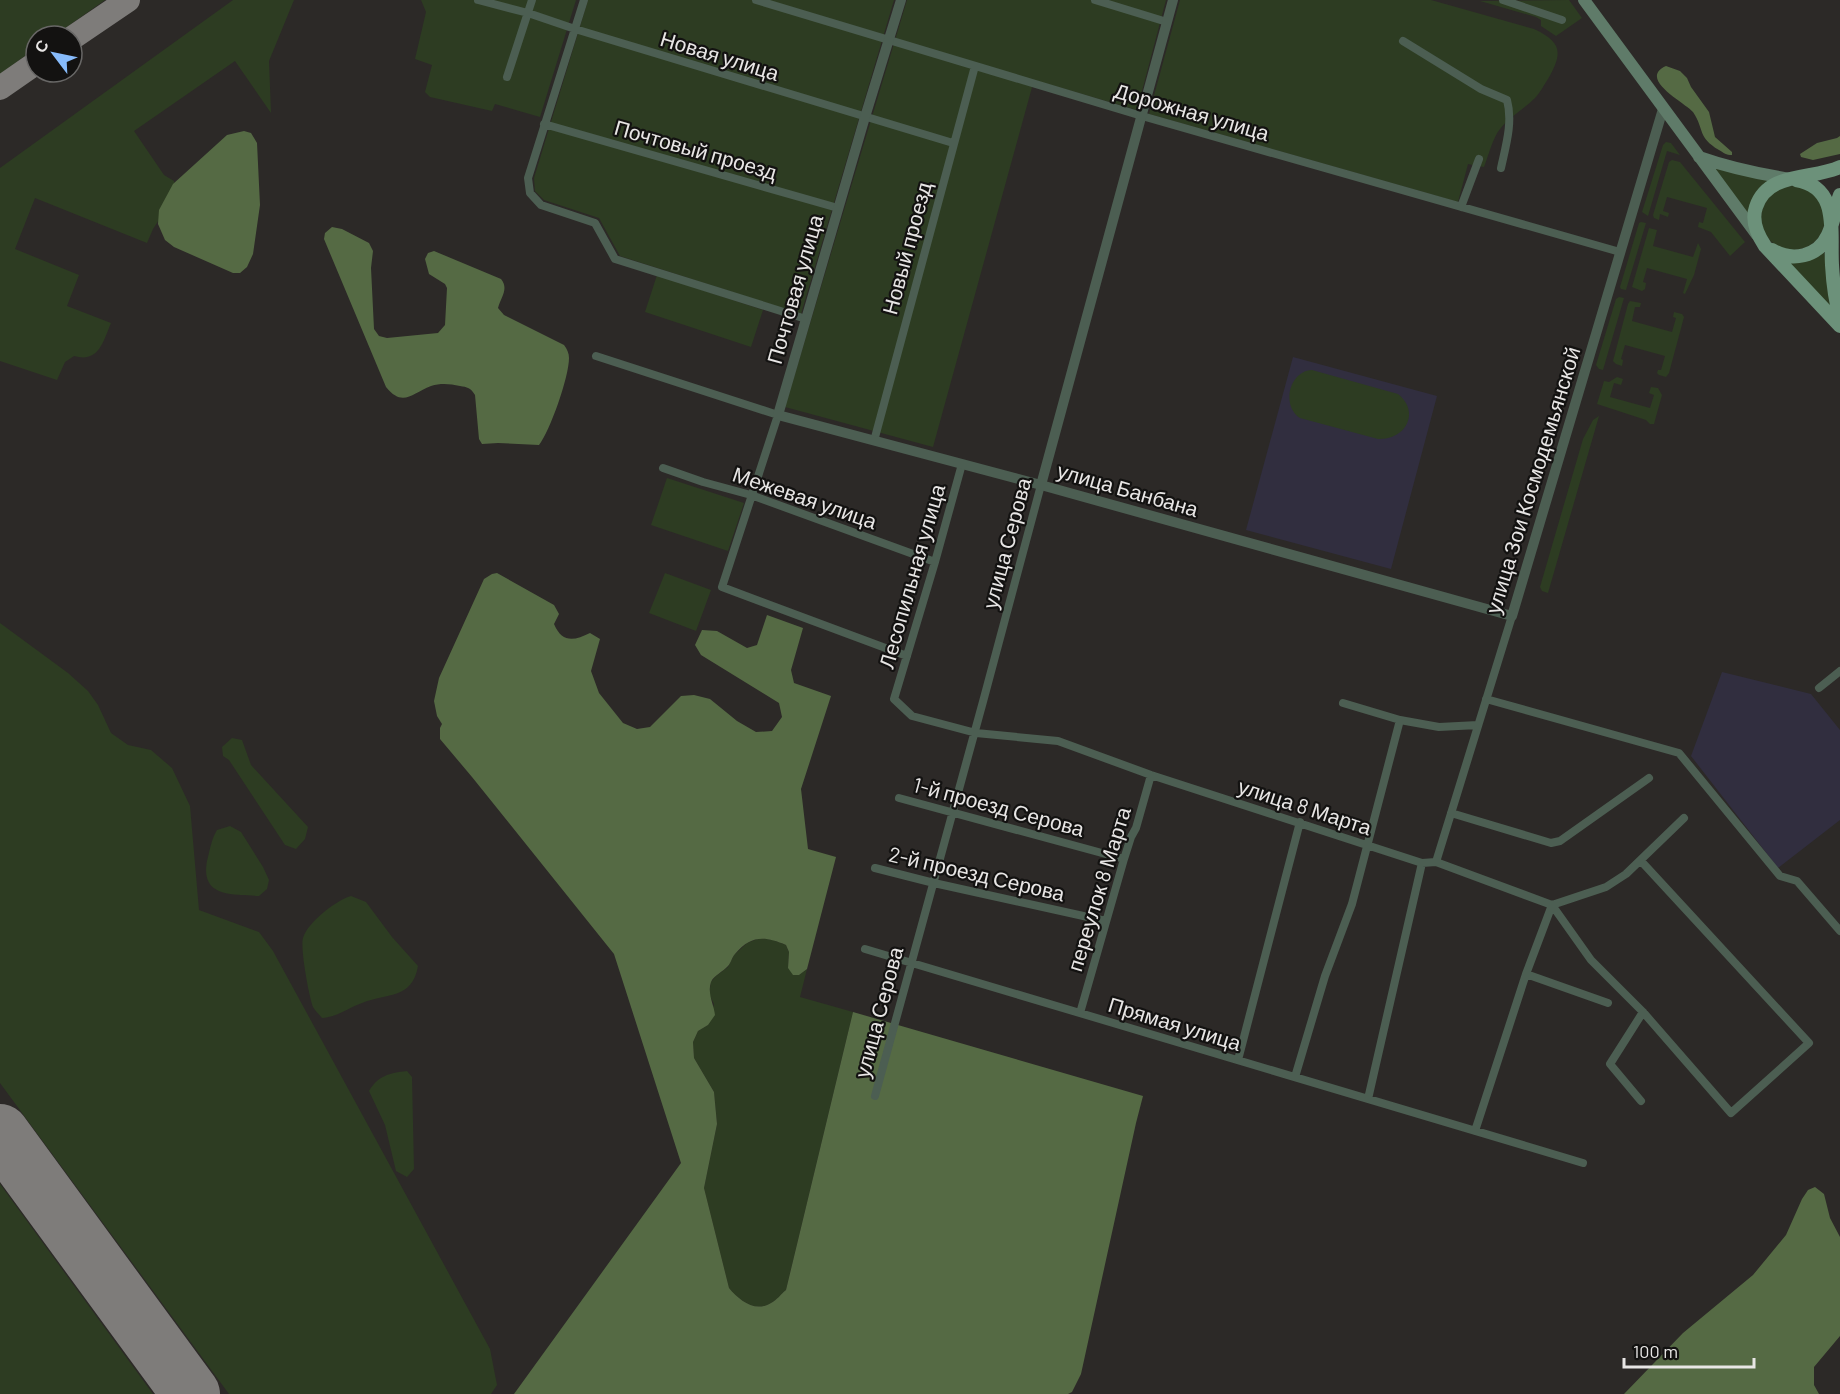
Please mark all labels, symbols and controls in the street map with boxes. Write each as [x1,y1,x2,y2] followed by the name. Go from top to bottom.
[24,24,84,84] north arrow
[658,25,783,85] street label: Новая улица
[30,35,52,56] text: С
[1112,77,1273,145] street label: Дорожная улица
[612,114,780,184] street label: Почтовый проезд
[876,179,936,317] street label: Новый проезд
[761,211,827,367] street label: Почтовая улица
[1479,343,1585,617] street label: улица Зои Космодемьянской
[1055,457,1202,521] street label: улица Банбана
[730,461,881,533] street label: Межевая улица
[976,474,1036,611] street label: улица Серова
[873,481,949,671] street label: Лесопильная улица
[911,771,1088,841] street label: 1-й проезд Серова
[1235,773,1375,839] street label: улица 8 Марта
[1061,803,1135,974] street label: переулок 8 Марта
[887,841,1068,905] street label: 2-й проезд Серова
[848,943,908,1080] street label: улица Серова
[1106,991,1245,1055] street label: Прямая улица
[1624,1331,1754,1369] scale bar
[1633,1340,1678,1362] text: 100 m

